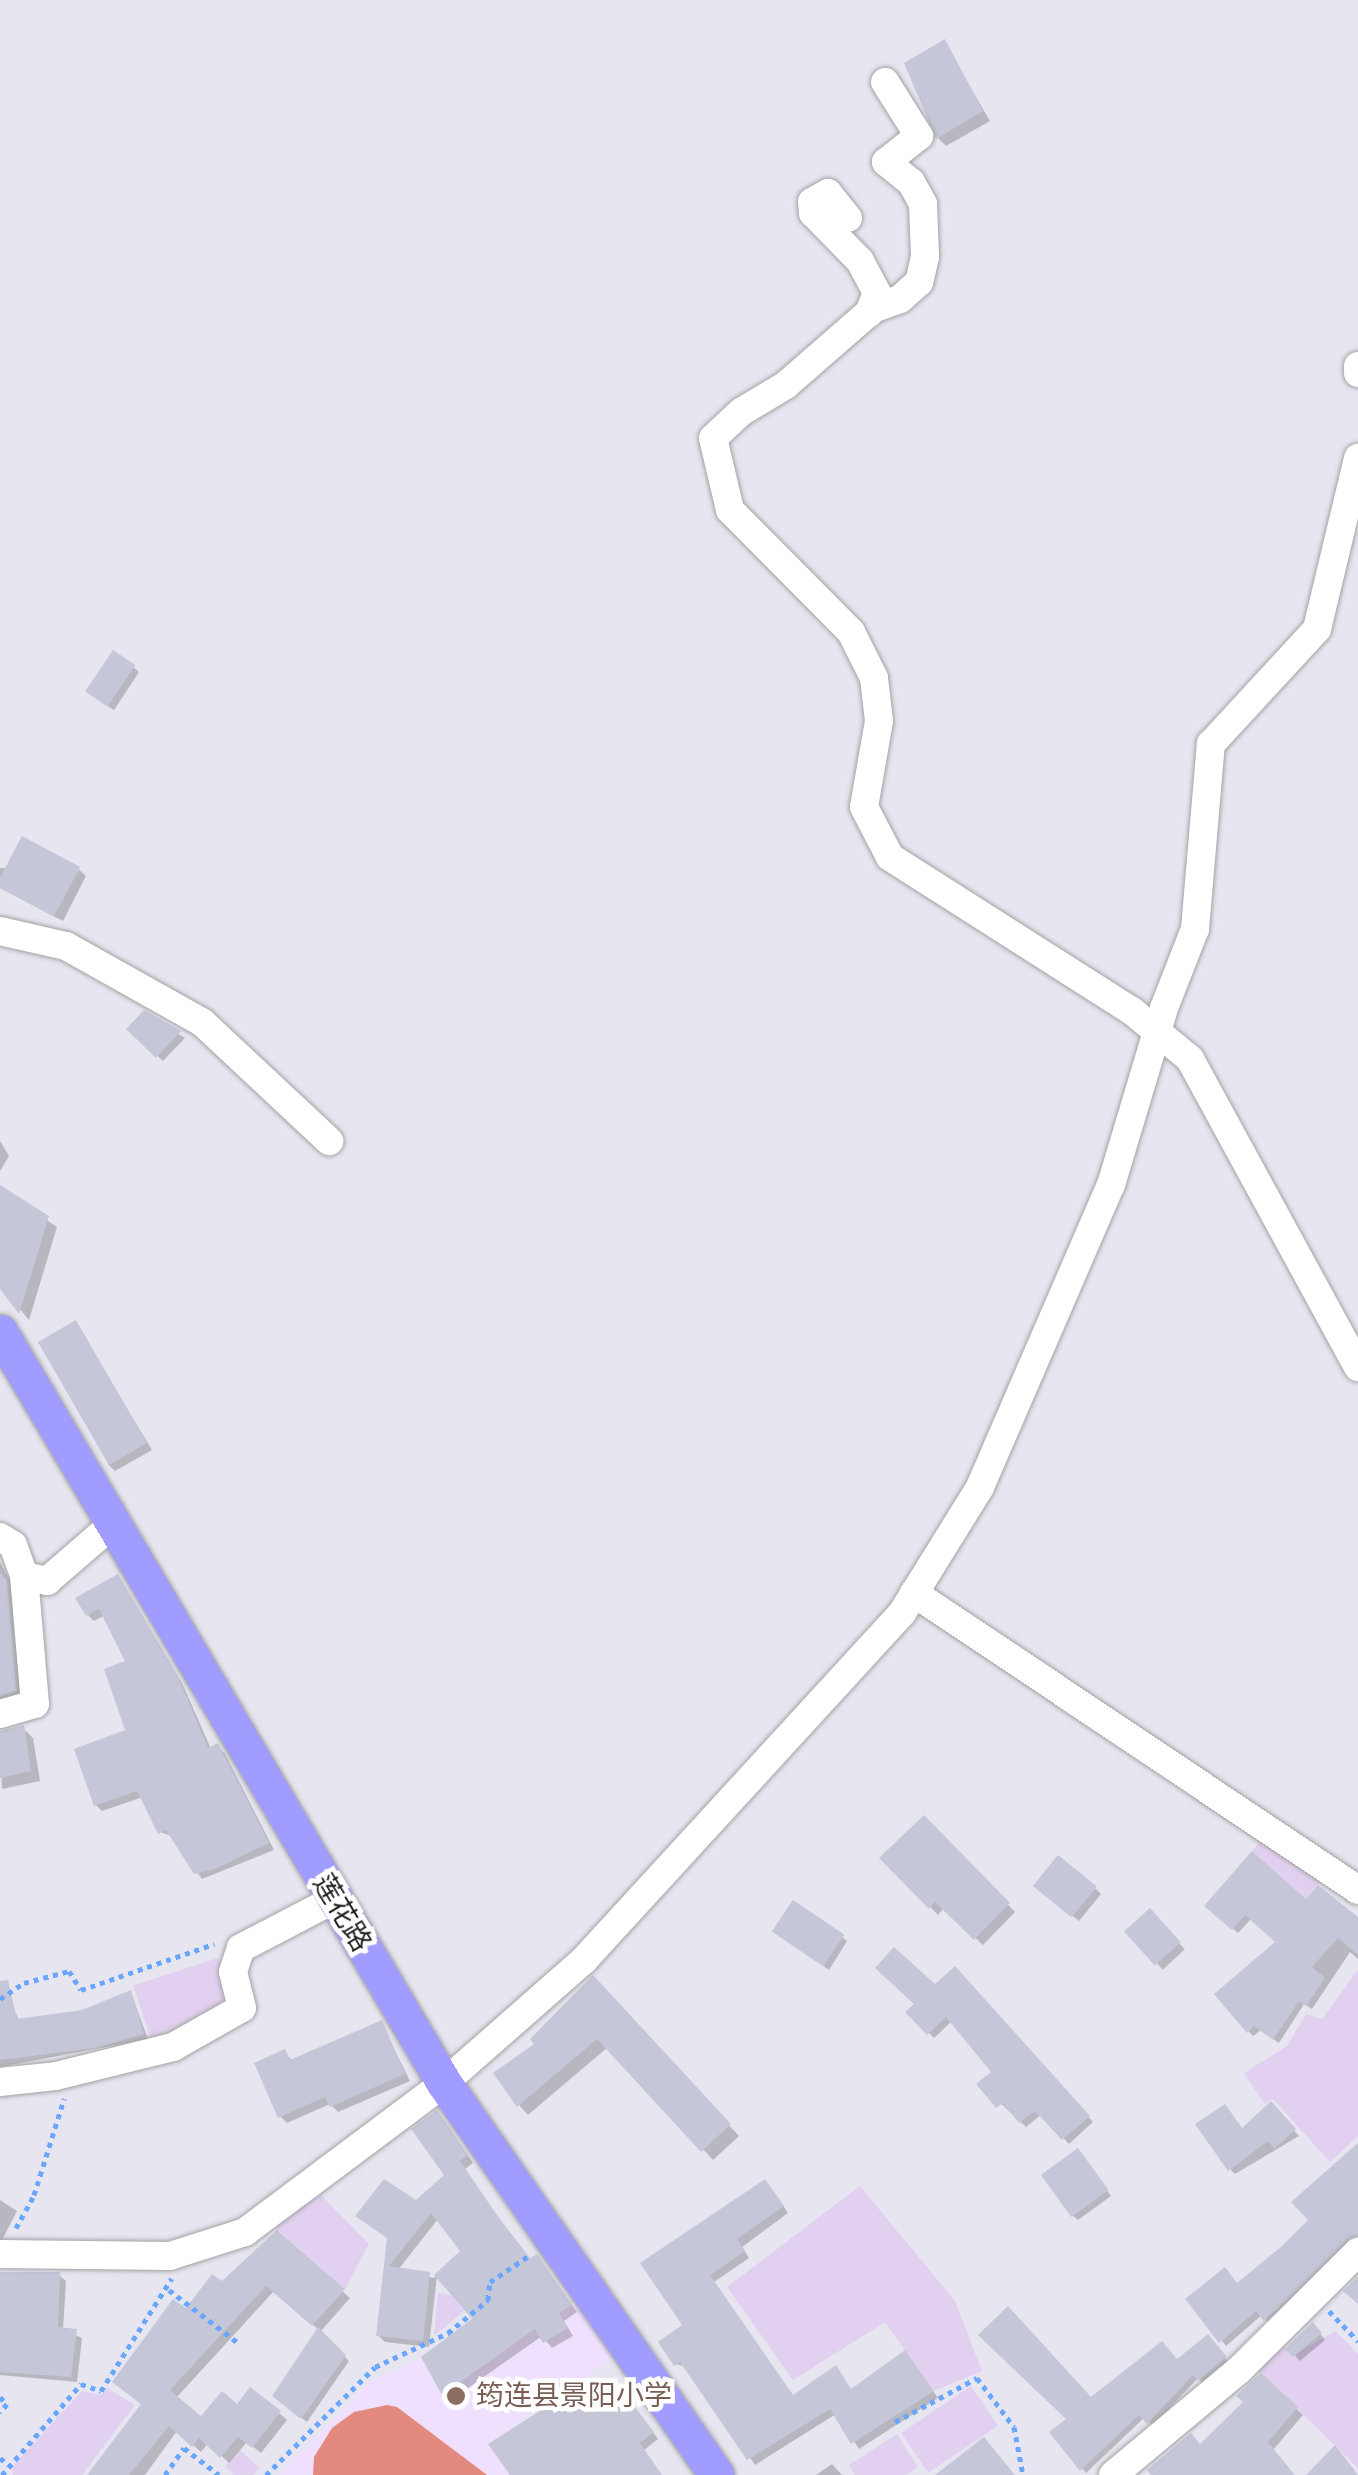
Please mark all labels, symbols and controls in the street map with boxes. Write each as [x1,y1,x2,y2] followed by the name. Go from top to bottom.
[306,1868,378,1958] street label: 莲花路
[476,2379,672,2413] place label: 筠连县景阳小学
[445,2385,467,2407] marker: 筠连县景阳小学

